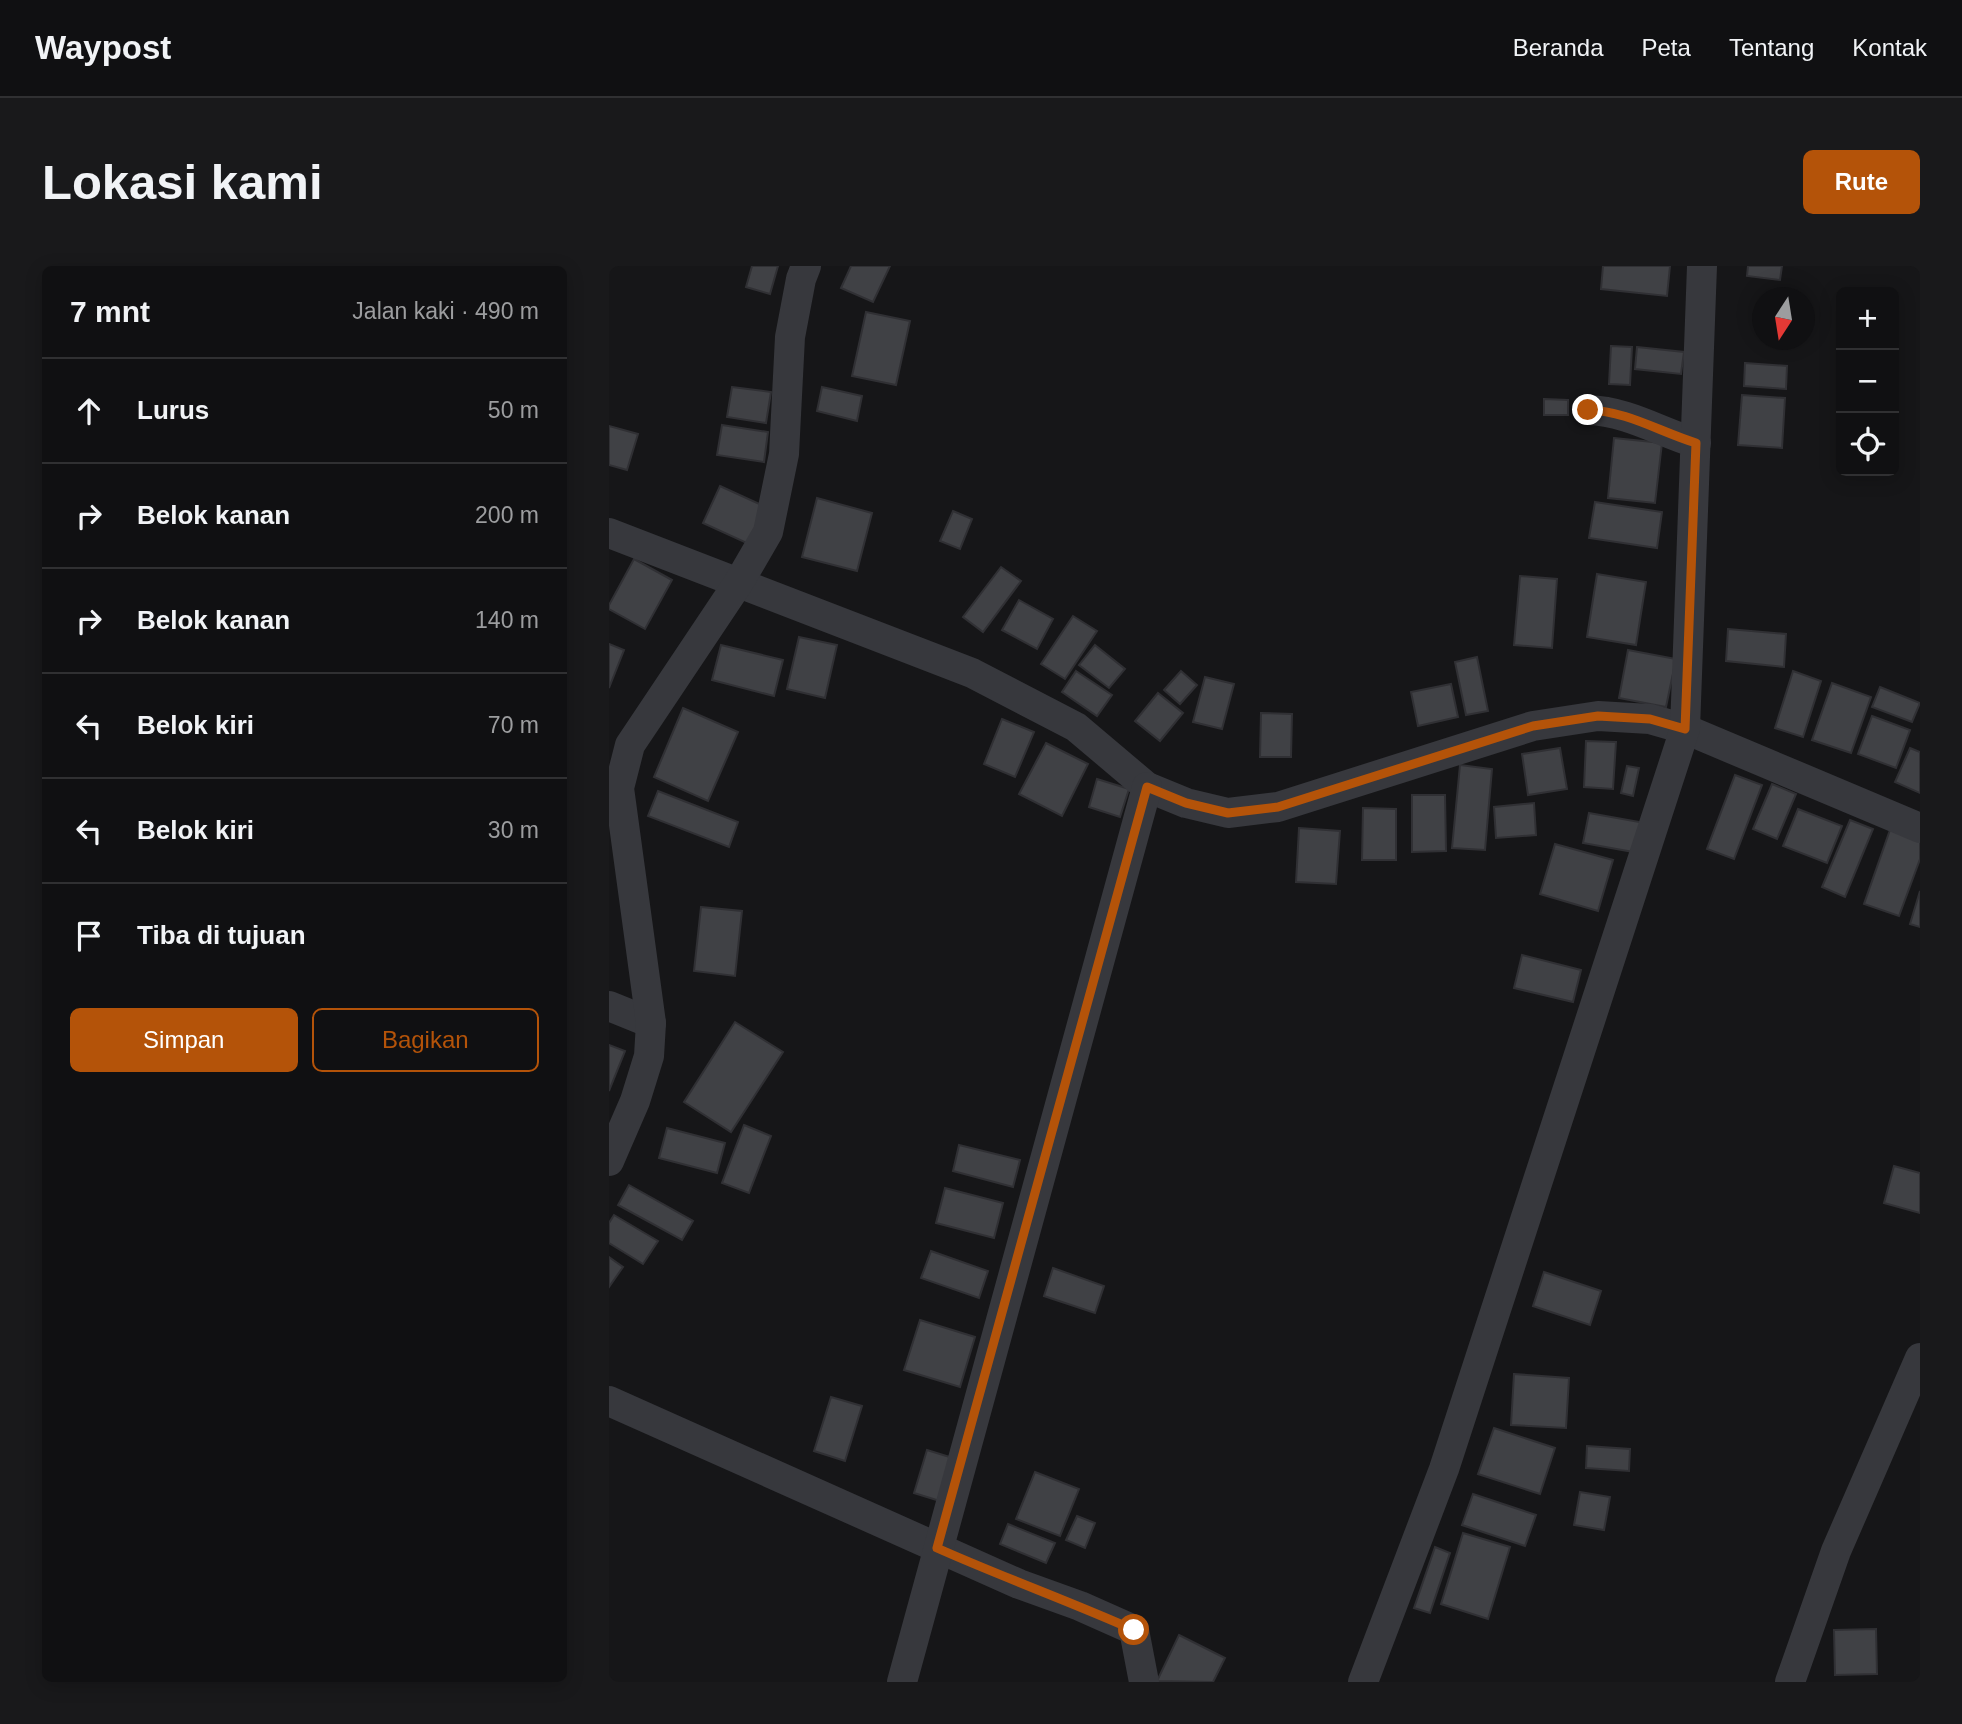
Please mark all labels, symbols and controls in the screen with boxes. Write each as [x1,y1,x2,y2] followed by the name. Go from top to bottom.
[35,29,171,66] text: Waypost
[1513,34,1604,61] text: Beranda
[1642,34,1691,61] text: Peta
[1729,34,1814,61] text: Tentang
[1852,34,1927,61] text: Kontak
[1803,150,1920,214] button: Rute
[42,155,323,209] text: Lokasi kami
[1752,287,1815,350] north arrow
[1836,287,1899,476] map controls
[1836,287,1899,350] button: +
[70,295,150,328] text: 7 mnt
[352,298,539,324] text: Jalan kaki · 490 m
[1836,350,1899,413] button: −
[70,392,108,430] icon: ahead
[1572,394,1603,425] route end
[137,395,209,425] text: Lurus
[488,397,539,423] text: 50 m
[1836,413,1899,476] button: locate
[70,497,108,535] icon: right
[137,500,290,530] text: Belok kanan
[475,502,539,528] text: 200 m
[70,602,108,640] icon: right
[137,605,290,635] text: Belok kanan
[475,607,539,633] text: 140 m
[70,707,108,745] icon: left
[137,710,254,740] text: Belok kiri
[488,712,539,738] text: 70 m
[70,812,108,850] icon: left
[137,815,254,845] text: Belok kiri
[488,817,539,843] text: 30 m
[70,917,108,955] icon: arrive
[137,920,306,950] text: Tiba di tujuan
[70,1008,298,1072] button: Simpan
[312,1008,539,1072] button: Bagikan
[1118,1614,1149,1645] route start

